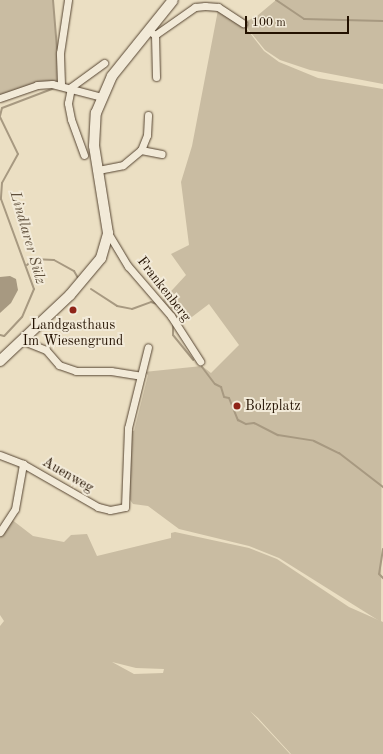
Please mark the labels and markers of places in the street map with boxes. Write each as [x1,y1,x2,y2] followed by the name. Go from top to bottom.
[68,305,78,315] marker: Landgasthaus Im Wiesengrund
[23,317,123,350] place label: Landgasthaus Im Wiesengrund
[245,398,301,414] place label: Bolzplatz
[232,401,242,411] marker: Bolzplatz

